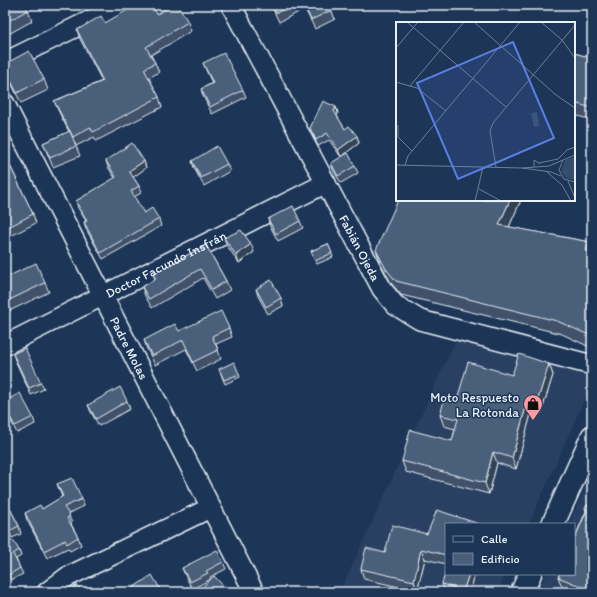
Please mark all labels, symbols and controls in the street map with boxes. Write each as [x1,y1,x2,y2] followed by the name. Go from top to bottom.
[396,22,575,201] inset map
[336,212,384,284] street label: Fabián Ojeda
[103,227,229,301] street label: Doctor Facundo Insfrán
[107,314,152,382] street label: Padre Molas
[430,390,519,420] place label: Moto Respuesto La Rotonda
[522,393,544,421] shop icon: Moto Respuesto La Rotonda
[445,523,575,575] legend
[481,532,508,546] text: Calle
[481,552,520,566] text: Edificio

